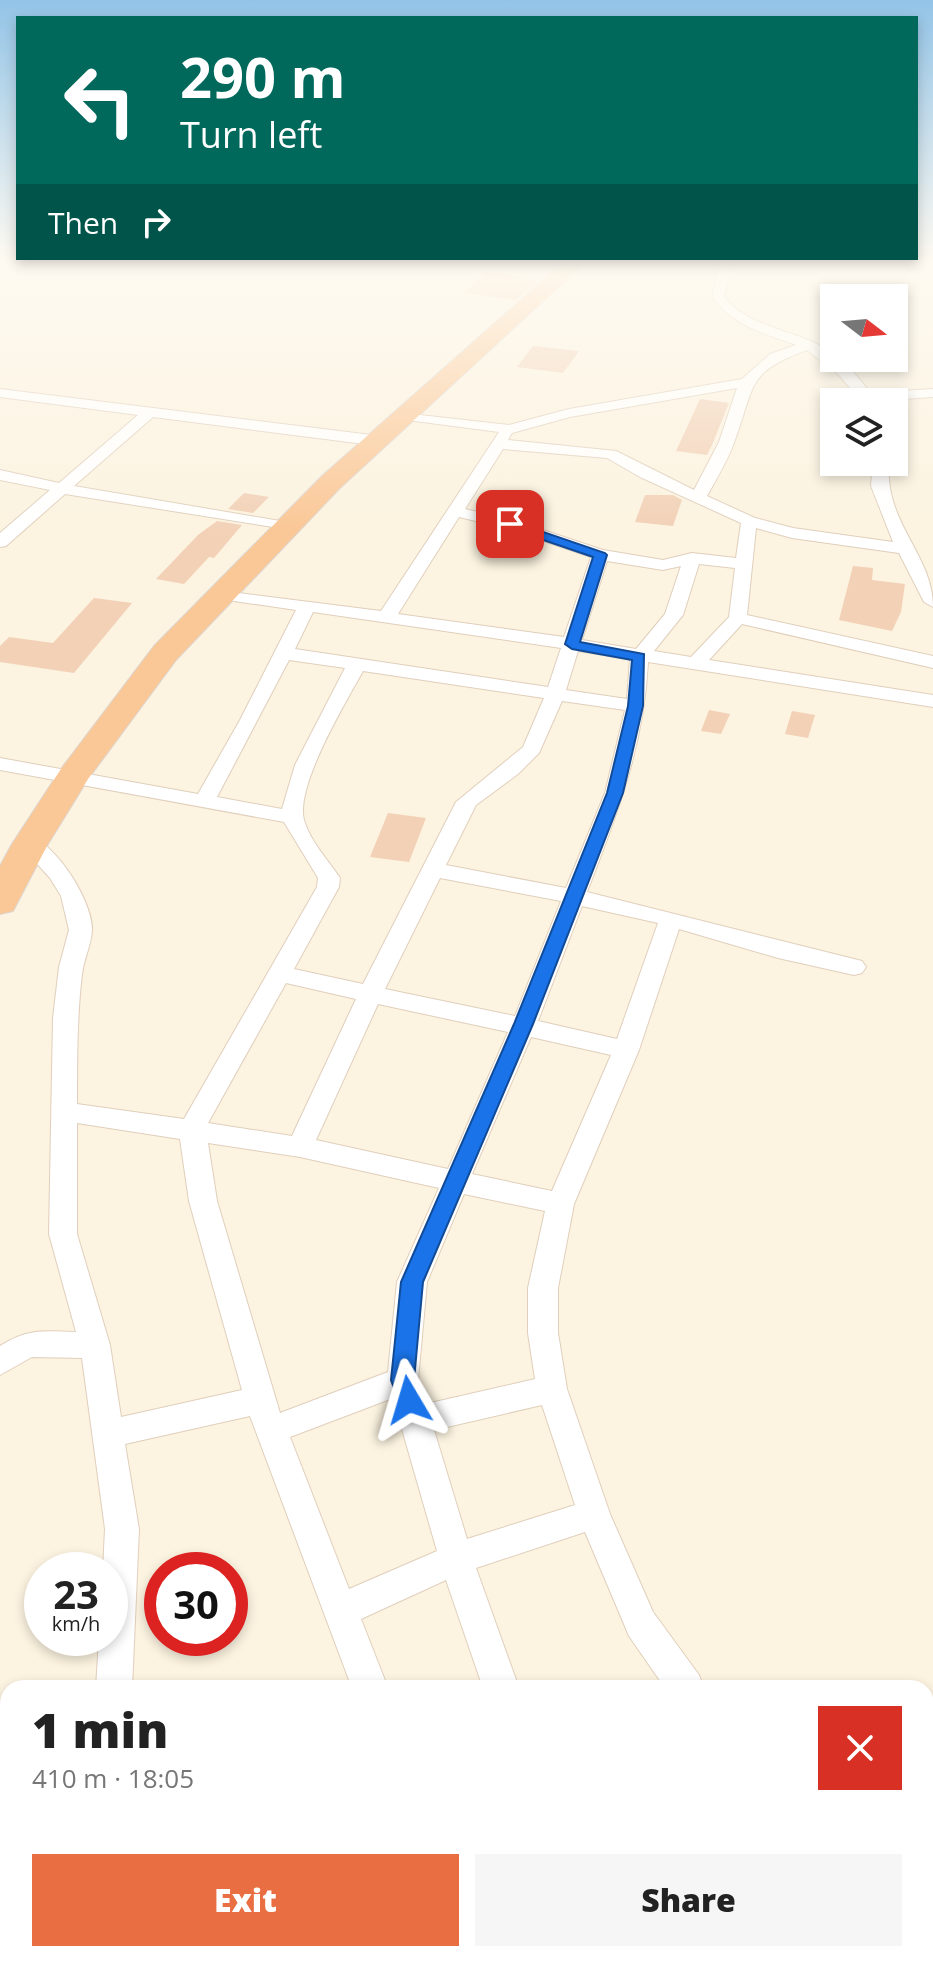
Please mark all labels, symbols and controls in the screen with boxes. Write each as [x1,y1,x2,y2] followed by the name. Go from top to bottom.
[180,38,346,114] text: 290 m
[48,48,152,152] icon: left
[180,110,322,159] text: Turn left
[134,200,178,244] icon: right
[48,202,118,243] text: Then
[820,284,908,372] north arrow
[820,284,908,476] map controls
[820,388,908,476] button: layers
[476,490,544,558] pin
[488,502,532,546] icon: arrive
[367,1358,451,1442] position arrow
[144,1552,248,1656] speed limit sign: 30
[53,1566,99,1621] text: 23
[52,1610,100,1637] text: km/h
[32,1697,168,1762] text: 1 min
[818,1706,902,1790] button: close
[32,1760,194,1796] text: 410 m · 18:05
[32,1854,459,1946] button: Exit
[475,1854,902,1946] button: Share

